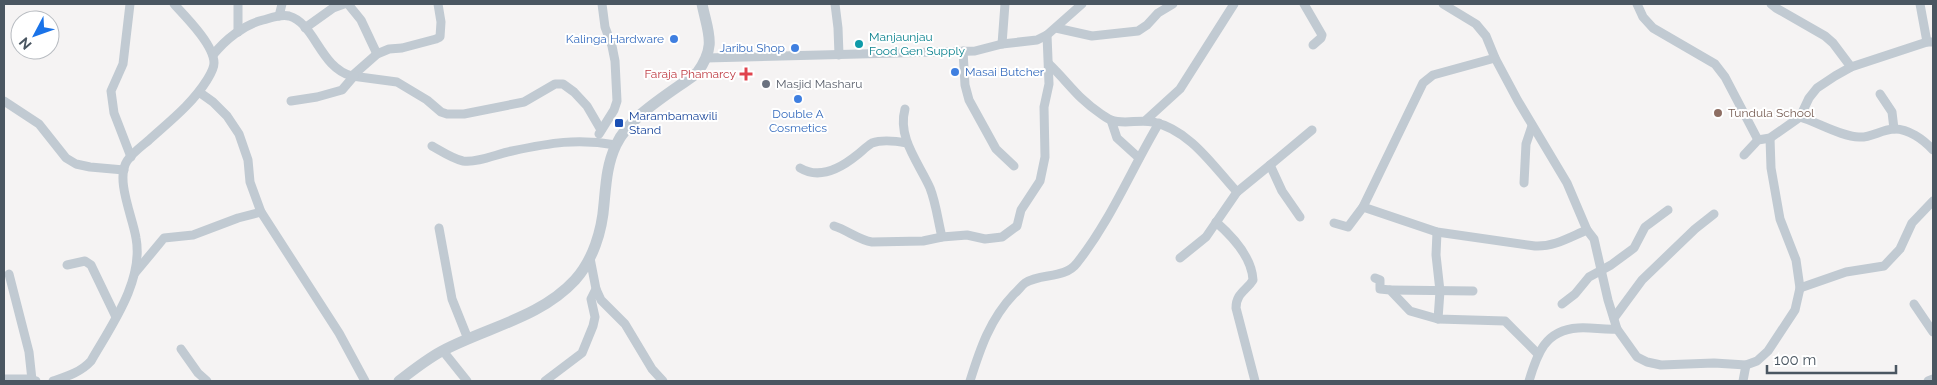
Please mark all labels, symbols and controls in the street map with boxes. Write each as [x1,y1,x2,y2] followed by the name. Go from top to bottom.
[10,10,60,60] north arrow
[869,30,965,58] place label: Manjaunjau Food Gen Supply
[566,32,664,46] place label: Kalinga Hardware
[668,33,680,45] marker: Kalinga Hardware
[16,34,35,53] text: N
[853,38,865,50] marker: Manjaunjau Food Gen Supply
[720,41,785,55] place label: Jaribu Shop
[789,42,801,54] marker: Jaribu Shop
[965,65,1045,79] place label: Masai Butcher
[949,66,961,78] marker: Masai Butcher
[645,67,736,81] place label: Faraja Phamarcy
[740,68,752,80] marker: Faraja Phamarcy
[776,77,862,91] place label: Masjid Masharu
[760,78,772,90] marker: Masjid Masharu
[792,93,804,105] marker: Double A Cosmetics
[1728,106,1815,120] place label: Tundula School
[769,107,827,135] place label: Double A Cosmetics
[1712,107,1724,119] marker: Tundula School
[629,109,717,137] place label: Marambamawili Stand
[613,117,625,129] marker: Marambamawili Stand
[1767,342,1896,374] scale bar
[1774,351,1816,369] text: 100 m

